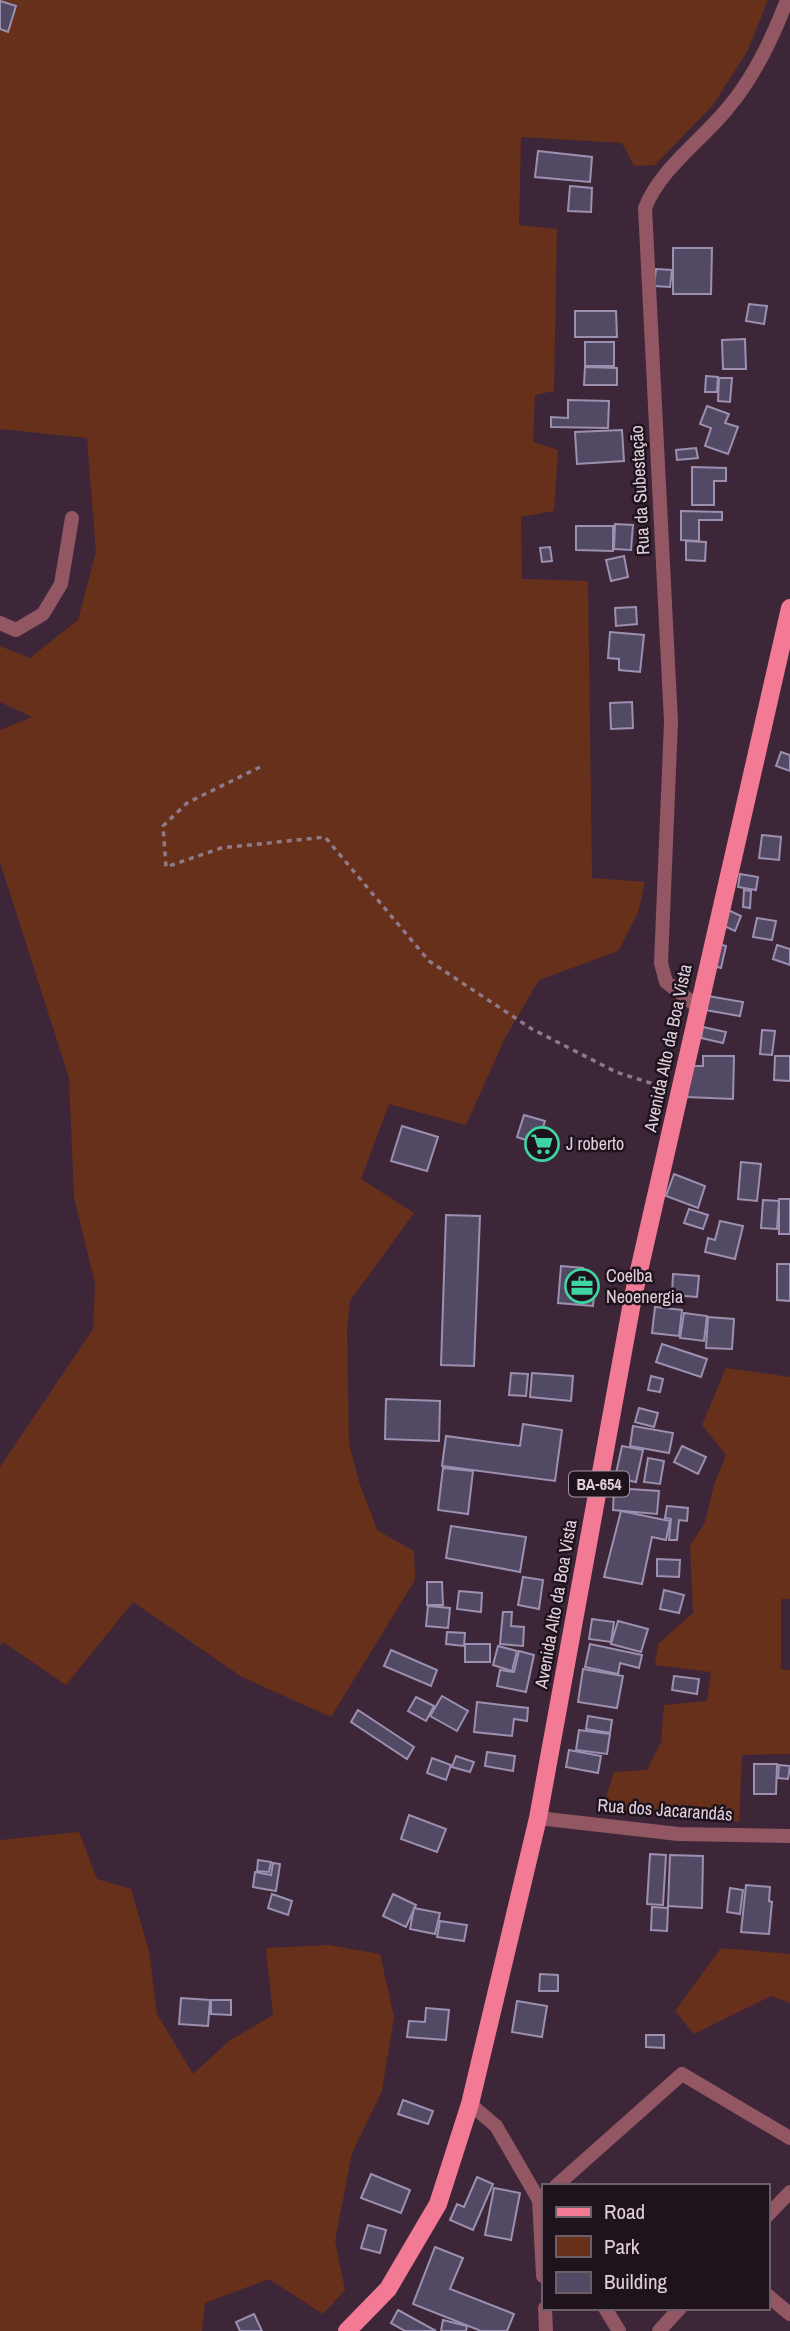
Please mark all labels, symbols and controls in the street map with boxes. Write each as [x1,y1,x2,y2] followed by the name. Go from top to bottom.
[624,425,655,555] street label: Rua da Subestação
[637,962,698,1135] street label: Avenida Alto da Boa Vista
[523,1125,561,1163] supermarket icon: J roberto
[566,1131,624,1156] place label: J roberto
[606,1263,683,1309] place label: Coelba Neoenergia
[563,1267,601,1305] office icon: Coelba Neoenergia
[569,1472,629,1496] road number: BA-654
[528,1518,583,1691] street label: Avenida Alto da Boa Vista
[597,1792,733,1827] street label: Rua dos Jacarandás
[542,2184,769,2310] legend
[604,2197,645,2226] text: Road
[604,2232,640,2261] text: Park
[604,2267,668,2296] text: Building

